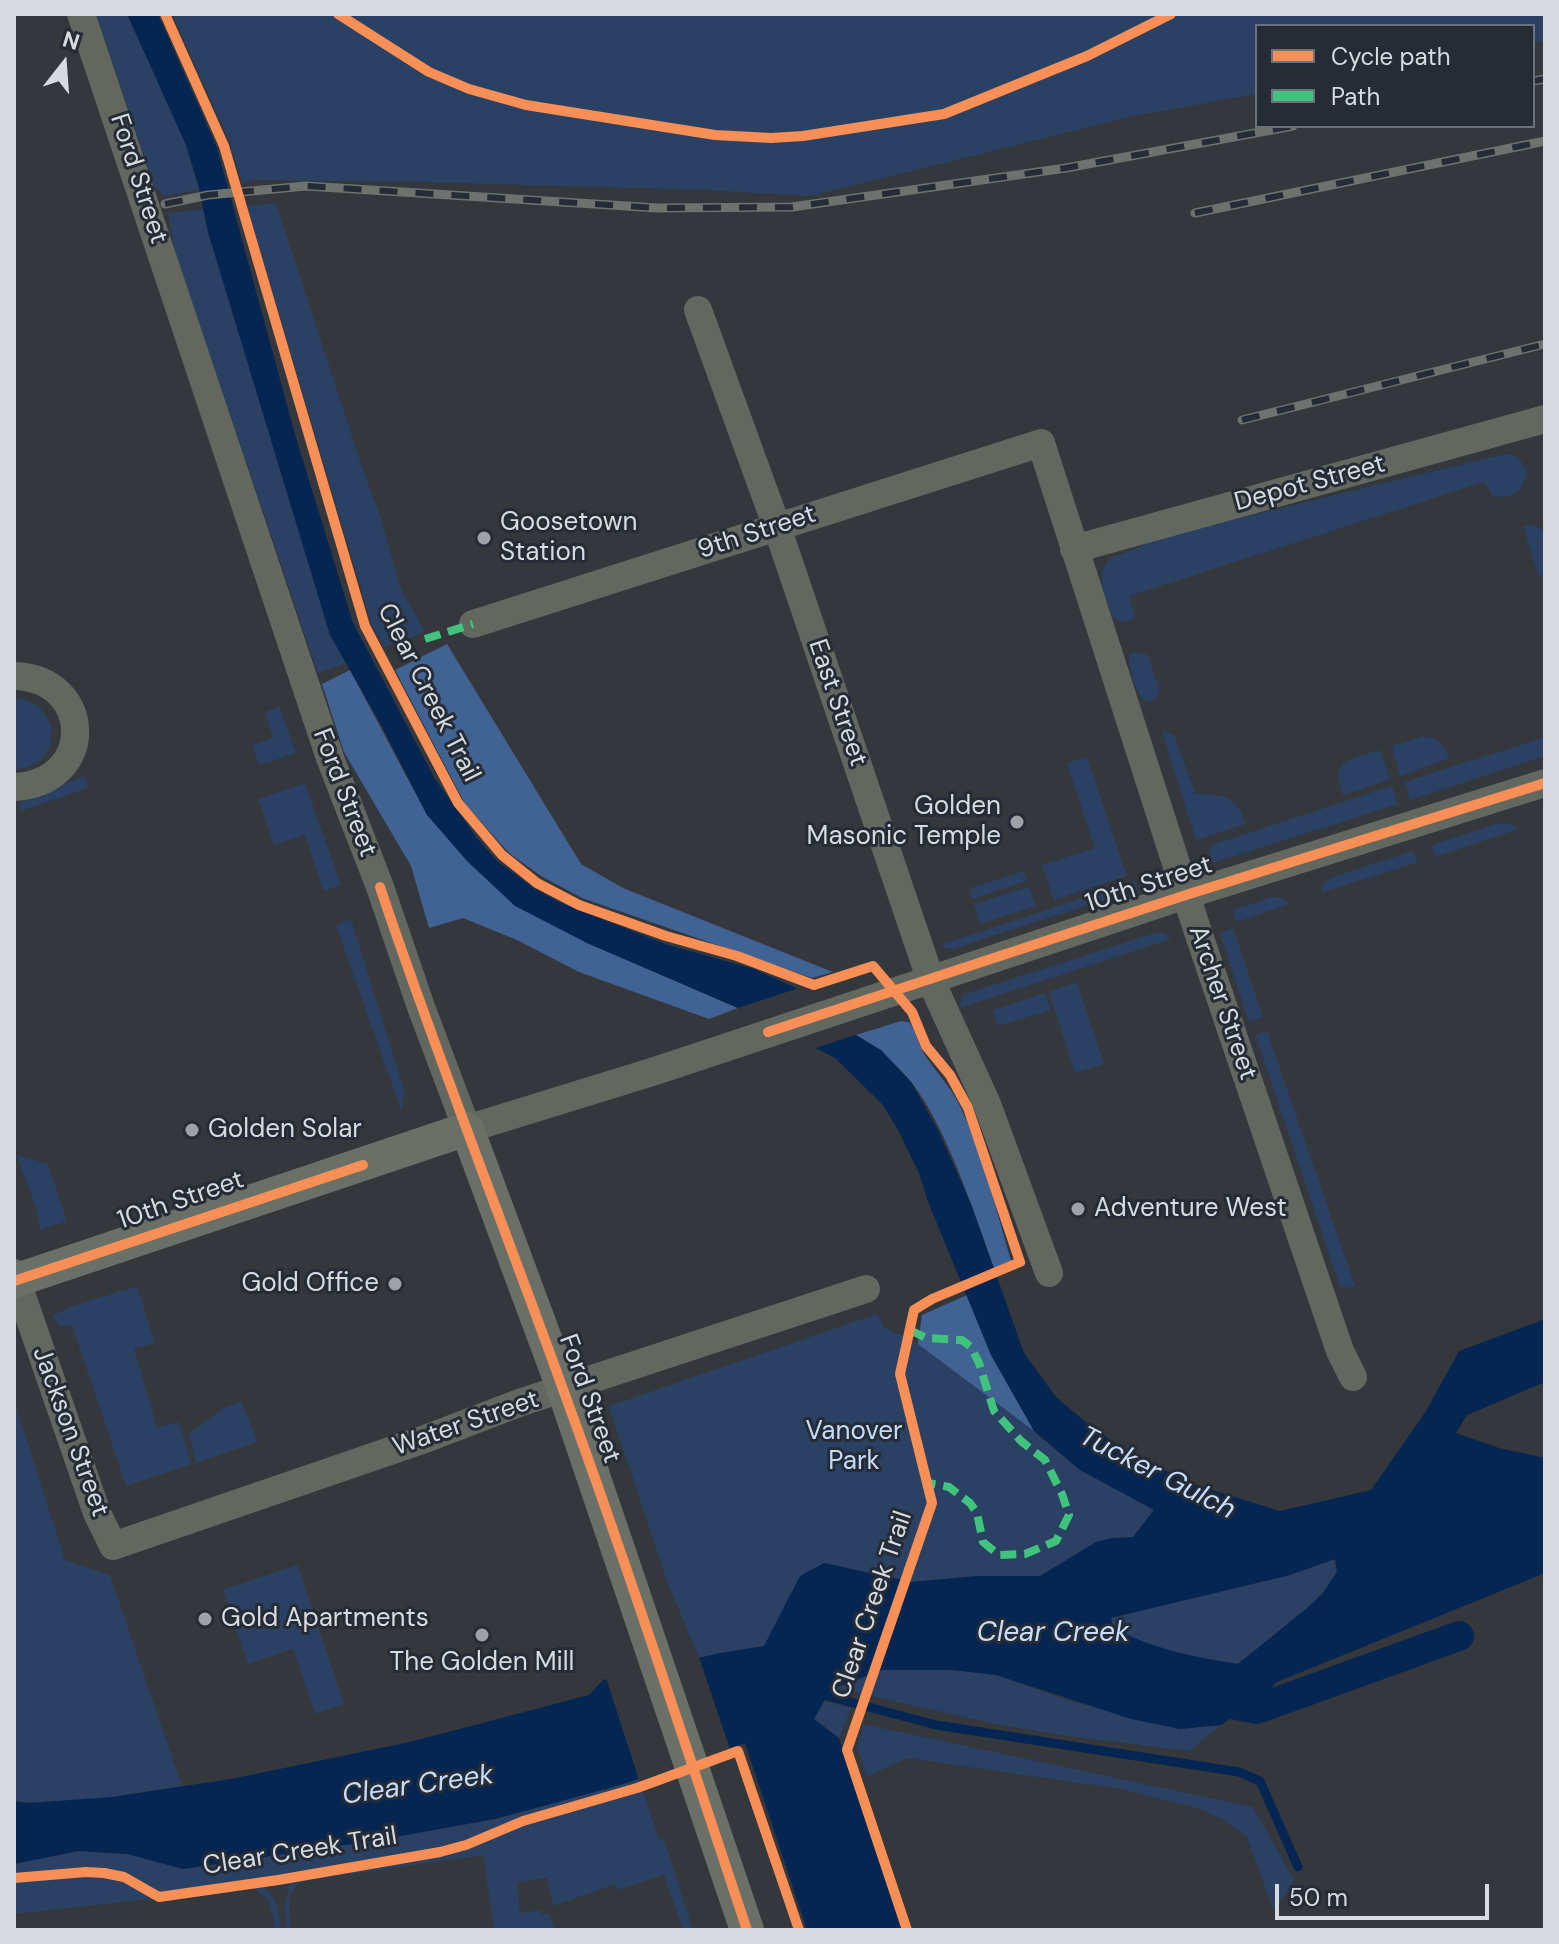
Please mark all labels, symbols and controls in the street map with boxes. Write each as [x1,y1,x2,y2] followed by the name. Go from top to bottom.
[24,24,104,104] north arrow
[59,24,83,57] text: N
[1255,24,1535,128] legend
[1331,41,1450,72] text: Cycle path
[1331,81,1380,112] text: Path
[102,110,174,248] street label: Ford Street
[1231,449,1389,519] street label: Depot Street
[694,499,820,567] street label: 9th Street
[500,507,637,568] place label: Goosetown Station
[475,529,493,547] marker: Goosetown Station
[370,599,486,787] street label: Clear Creek Trail
[801,635,873,771] street label: East Street
[305,724,383,862] street label: Ford Street
[807,791,1001,852] place label: Golden Masonic Temple
[1008,813,1026,831] marker: Golden Masonic Temple
[1082,850,1216,920] street label: 10th Street
[1181,922,1263,1084] street label: Archer Street
[208,1114,362,1146] place label: Golden Solar
[183,1121,201,1139] marker: Golden Solar
[114,1165,248,1237] street label: 10th Street
[1094,1193,1287,1225] place label: Adventure West
[1069,1200,1087,1218] marker: Adventure West
[242,1268,379,1300] place label: Gold Office
[386,1275,404,1293] marker: Gold Office
[551,1330,627,1468] street label: Ford Street
[25,1343,115,1521] street label: Jackson Street
[389,1384,543,1464] street label: Water Street
[805,1416,903,1478] park label: Vanover Park
[1073,1420,1241,1528] water label: Tucker Gulch
[826,1507,920,1703] street label: Clear Creek Trail
[221,1603,429,1635] place label: Gold Apartments
[196,1610,214,1628] marker: Gold Apartments
[977,1617,1129,1651] water label: Clear Creek
[473,1626,491,1644] marker: The Golden Mill
[390,1647,574,1679] place label: The Golden Mill
[340,1759,496,1813] water label: Clear Creek
[201,1821,399,1883] street label: Clear Creek Trail
[1279,1868,1493,1918] scale bar
[1289,1882,1348,1913] text: 50 m

